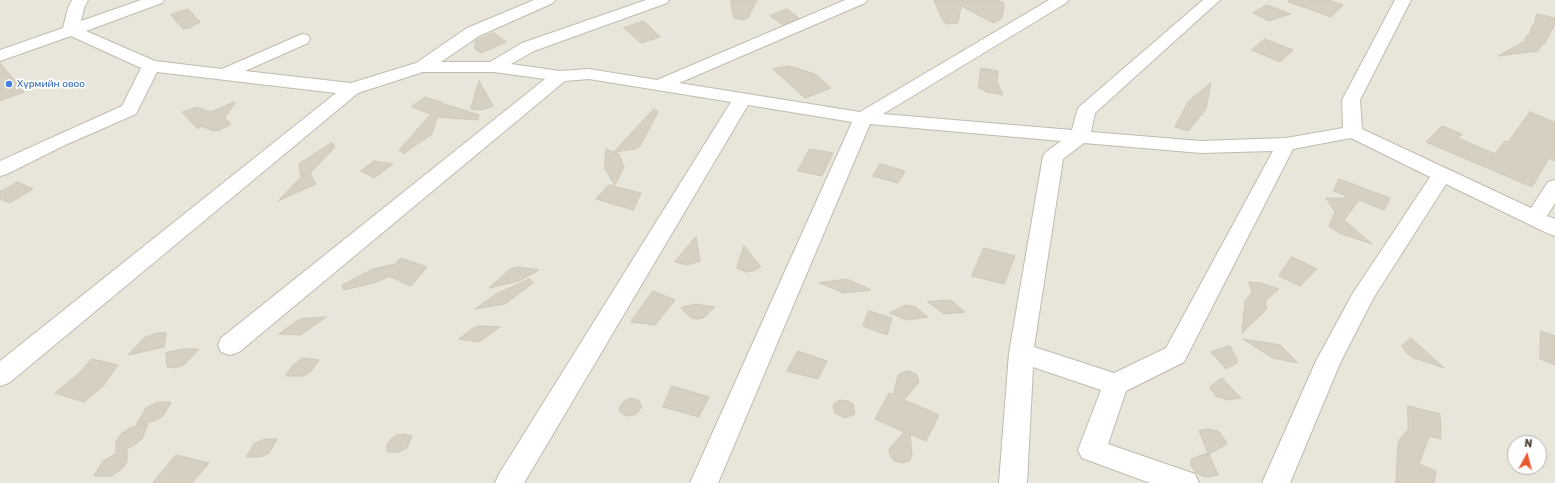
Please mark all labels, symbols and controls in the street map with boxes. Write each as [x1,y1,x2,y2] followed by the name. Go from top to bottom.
[17,78,85,90] place label: Хүрмийн овоо
[4,79,14,89] marker: Хүрмийн овоо
[1507,435,1547,475] north arrow
[1524,437,1533,451] text: N

